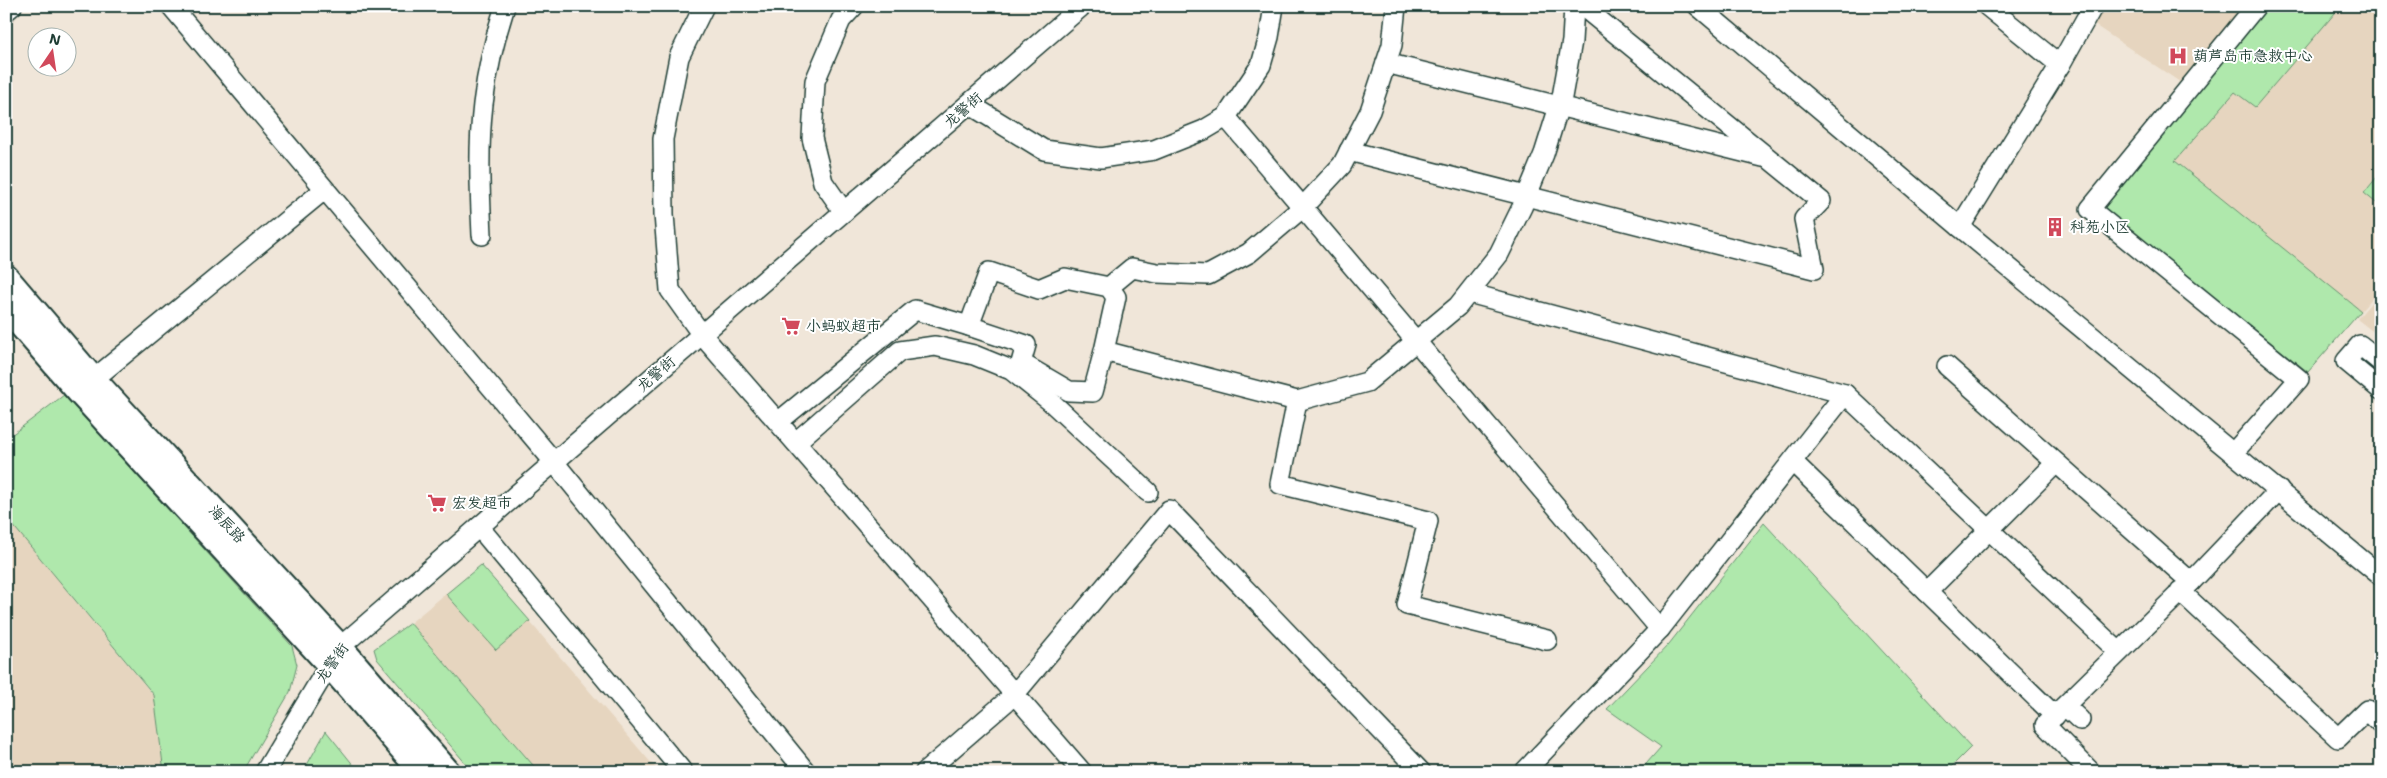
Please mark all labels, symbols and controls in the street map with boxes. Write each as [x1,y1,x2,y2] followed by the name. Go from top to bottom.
[28,28,78,78] north arrow
[47,29,62,49] text: N
[2167,45,2189,67] hospital icon: 葫芦岛市急救中心
[2193,46,2313,66] place label: 葫芦岛市急救中心
[939,88,987,132] street label: 龙警街
[2044,216,2066,238] building icon: 科苑小区
[2070,217,2130,237] place label: 科苑小区
[780,315,802,337] supermarket icon: 小蚂蚁超市
[806,316,881,336] place label: 小蚂蚁超市
[632,352,680,396] street label: 龙警街
[426,492,448,514] supermarket icon: 宏发超市
[452,493,512,513] place label: 宏发超市
[204,501,250,547] street label: 海辰路
[311,639,353,687] street label: 龙警街

